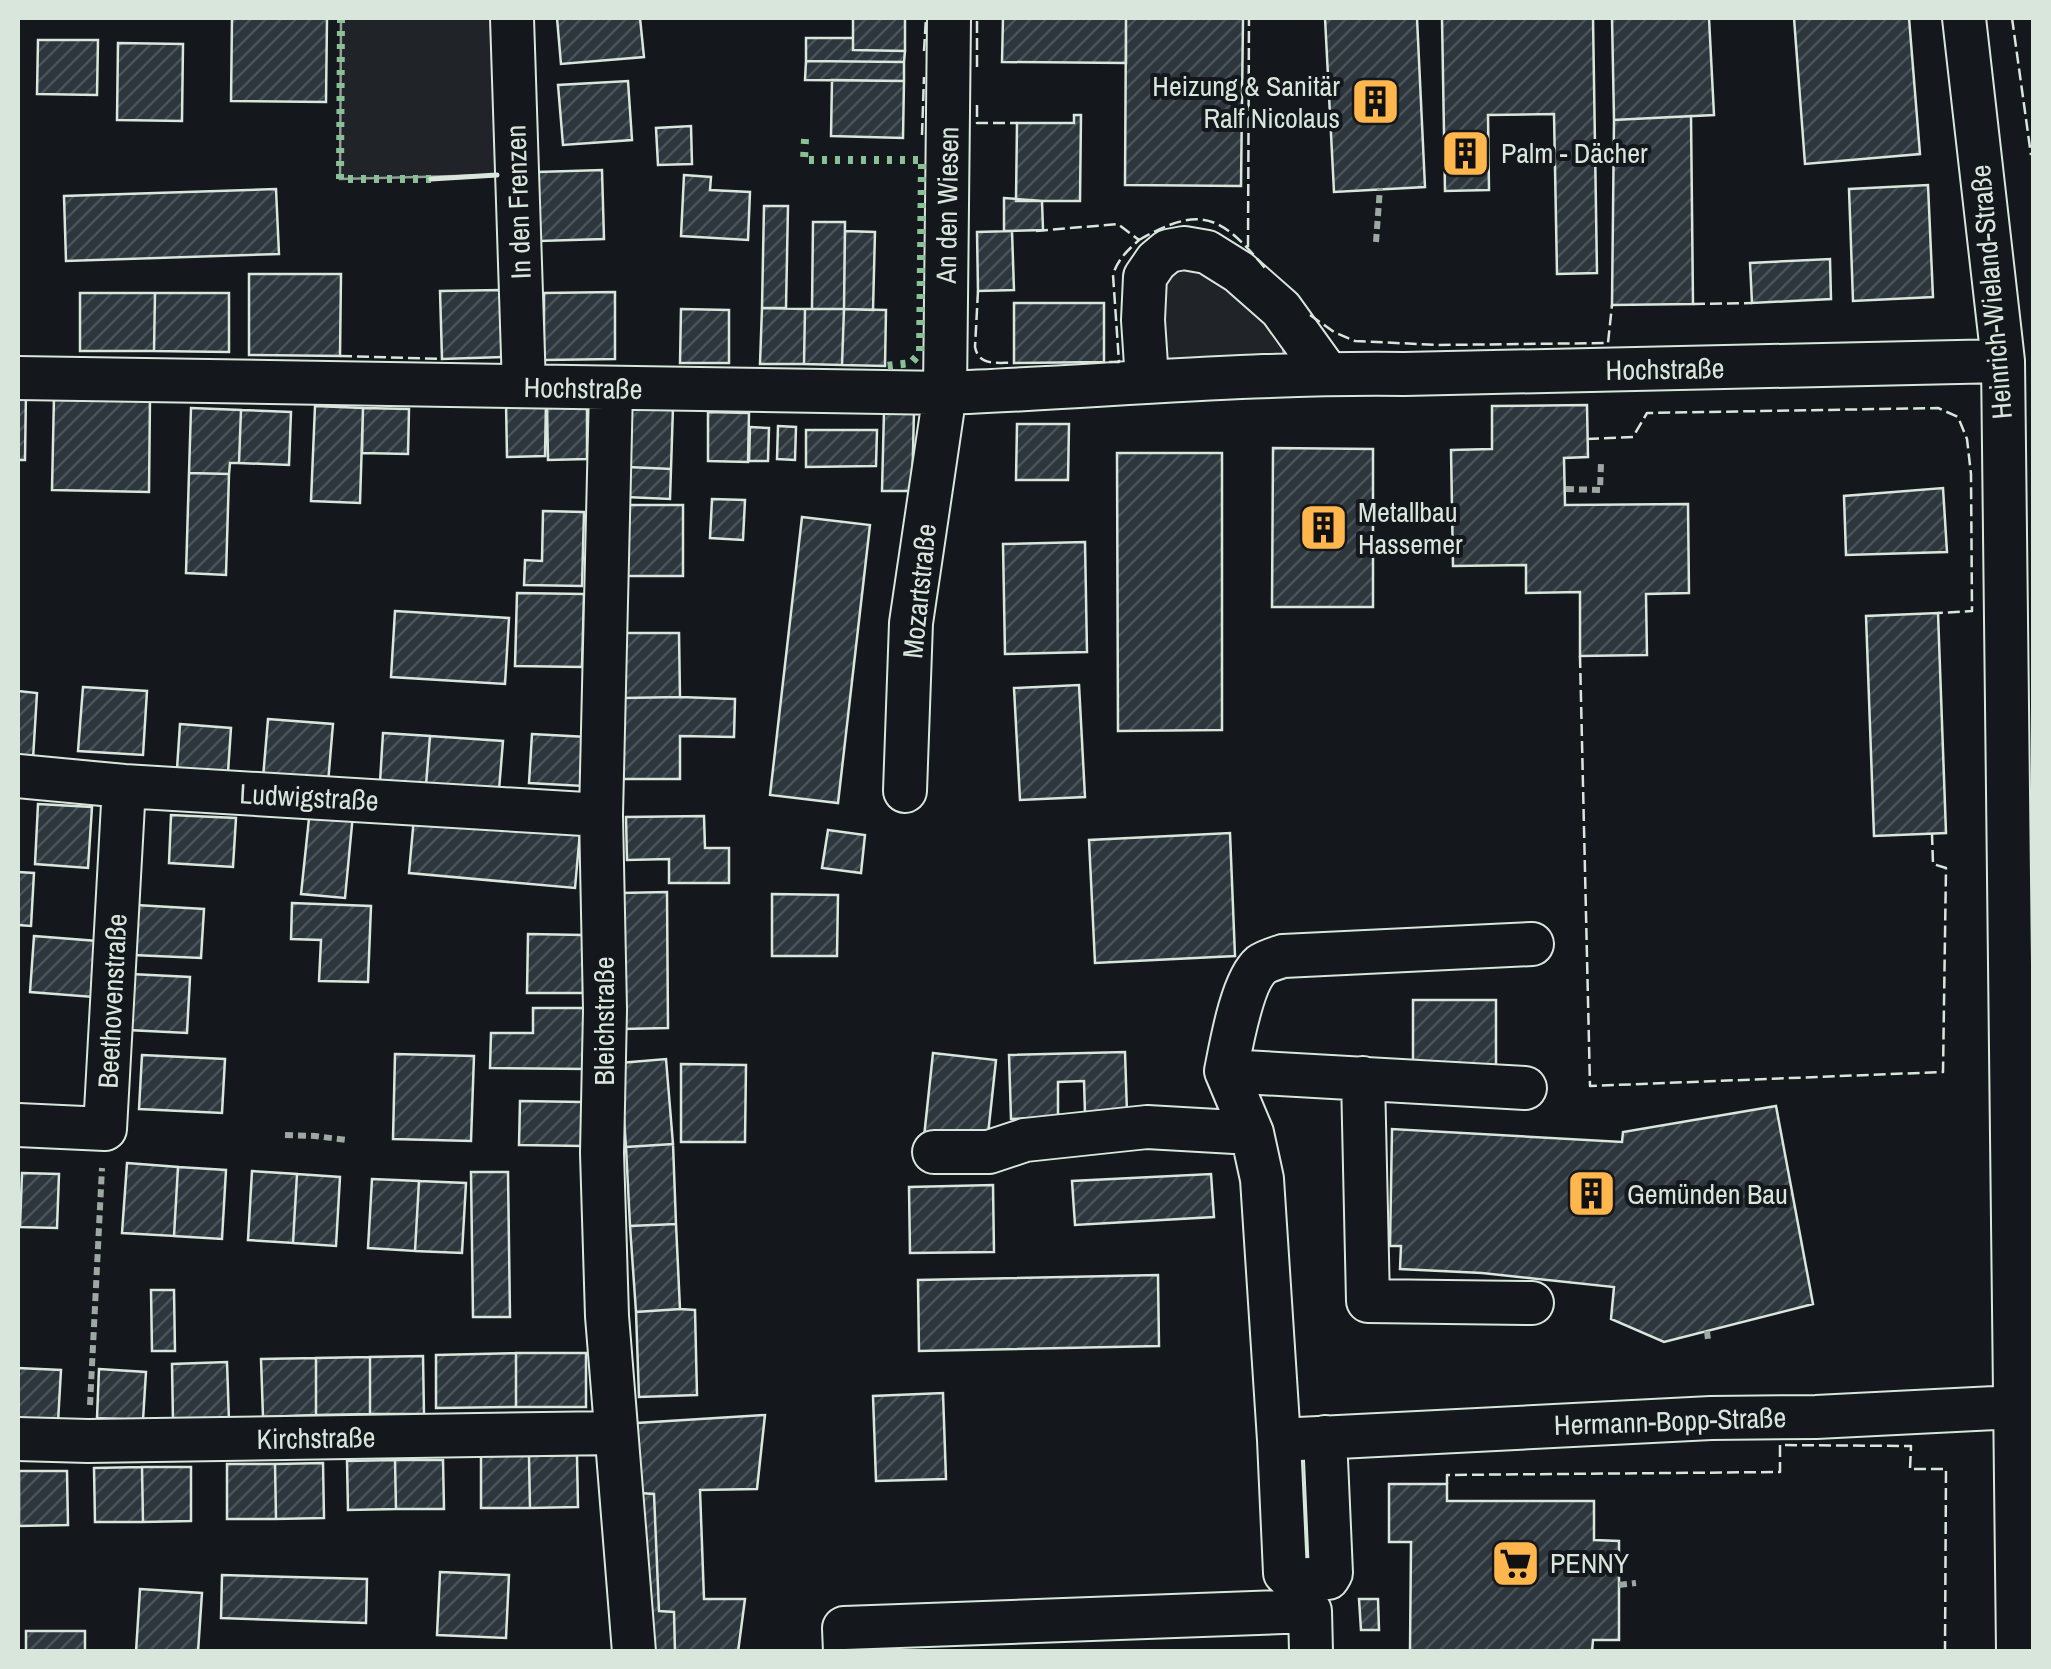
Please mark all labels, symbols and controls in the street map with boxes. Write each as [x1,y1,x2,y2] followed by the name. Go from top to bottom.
[1152,67,1340,137] place label: Heizung & Sanitär Ralf Nicolaus
[1349,76,1401,128] building icon: Heizung & Sanitär Ralf Nicolaus
[496,124,540,280] street label: In den Frenzen
[927,126,967,285] street label: An den Wiesen
[1440,127,1492,179] building icon: Palm - Dächer
[1501,134,1648,172] place label: Palm - Dächer
[1961,163,2021,421] street label: Heinrich-Wieland-Straße
[1605,349,1725,389] street label: Hochstraße
[523,368,643,408] street label: Hochstraße
[1358,493,1463,563] place label: Metallbau Hassemer
[1297,502,1349,554] building icon: Metallbau Hassemer
[893,522,945,660] street label: Mozartstraße
[239,774,379,820] street label: Ludwigstraße
[88,913,136,1089] street label: Beethovenstraße
[585,957,623,1085] street label: Bleichstraße
[1566,1168,1618,1220] building icon: Gemünden Bau
[1627,1175,1788,1213] place label: Gemünden Bau
[1553,1398,1787,1444] street label: Hermann-Bopp-Straße
[256,1418,376,1458] street label: Kirchstraße
[1489,1537,1541,1589] supermarket icon: PENNY
[1550,1544,1630,1582] place label: PENNY

